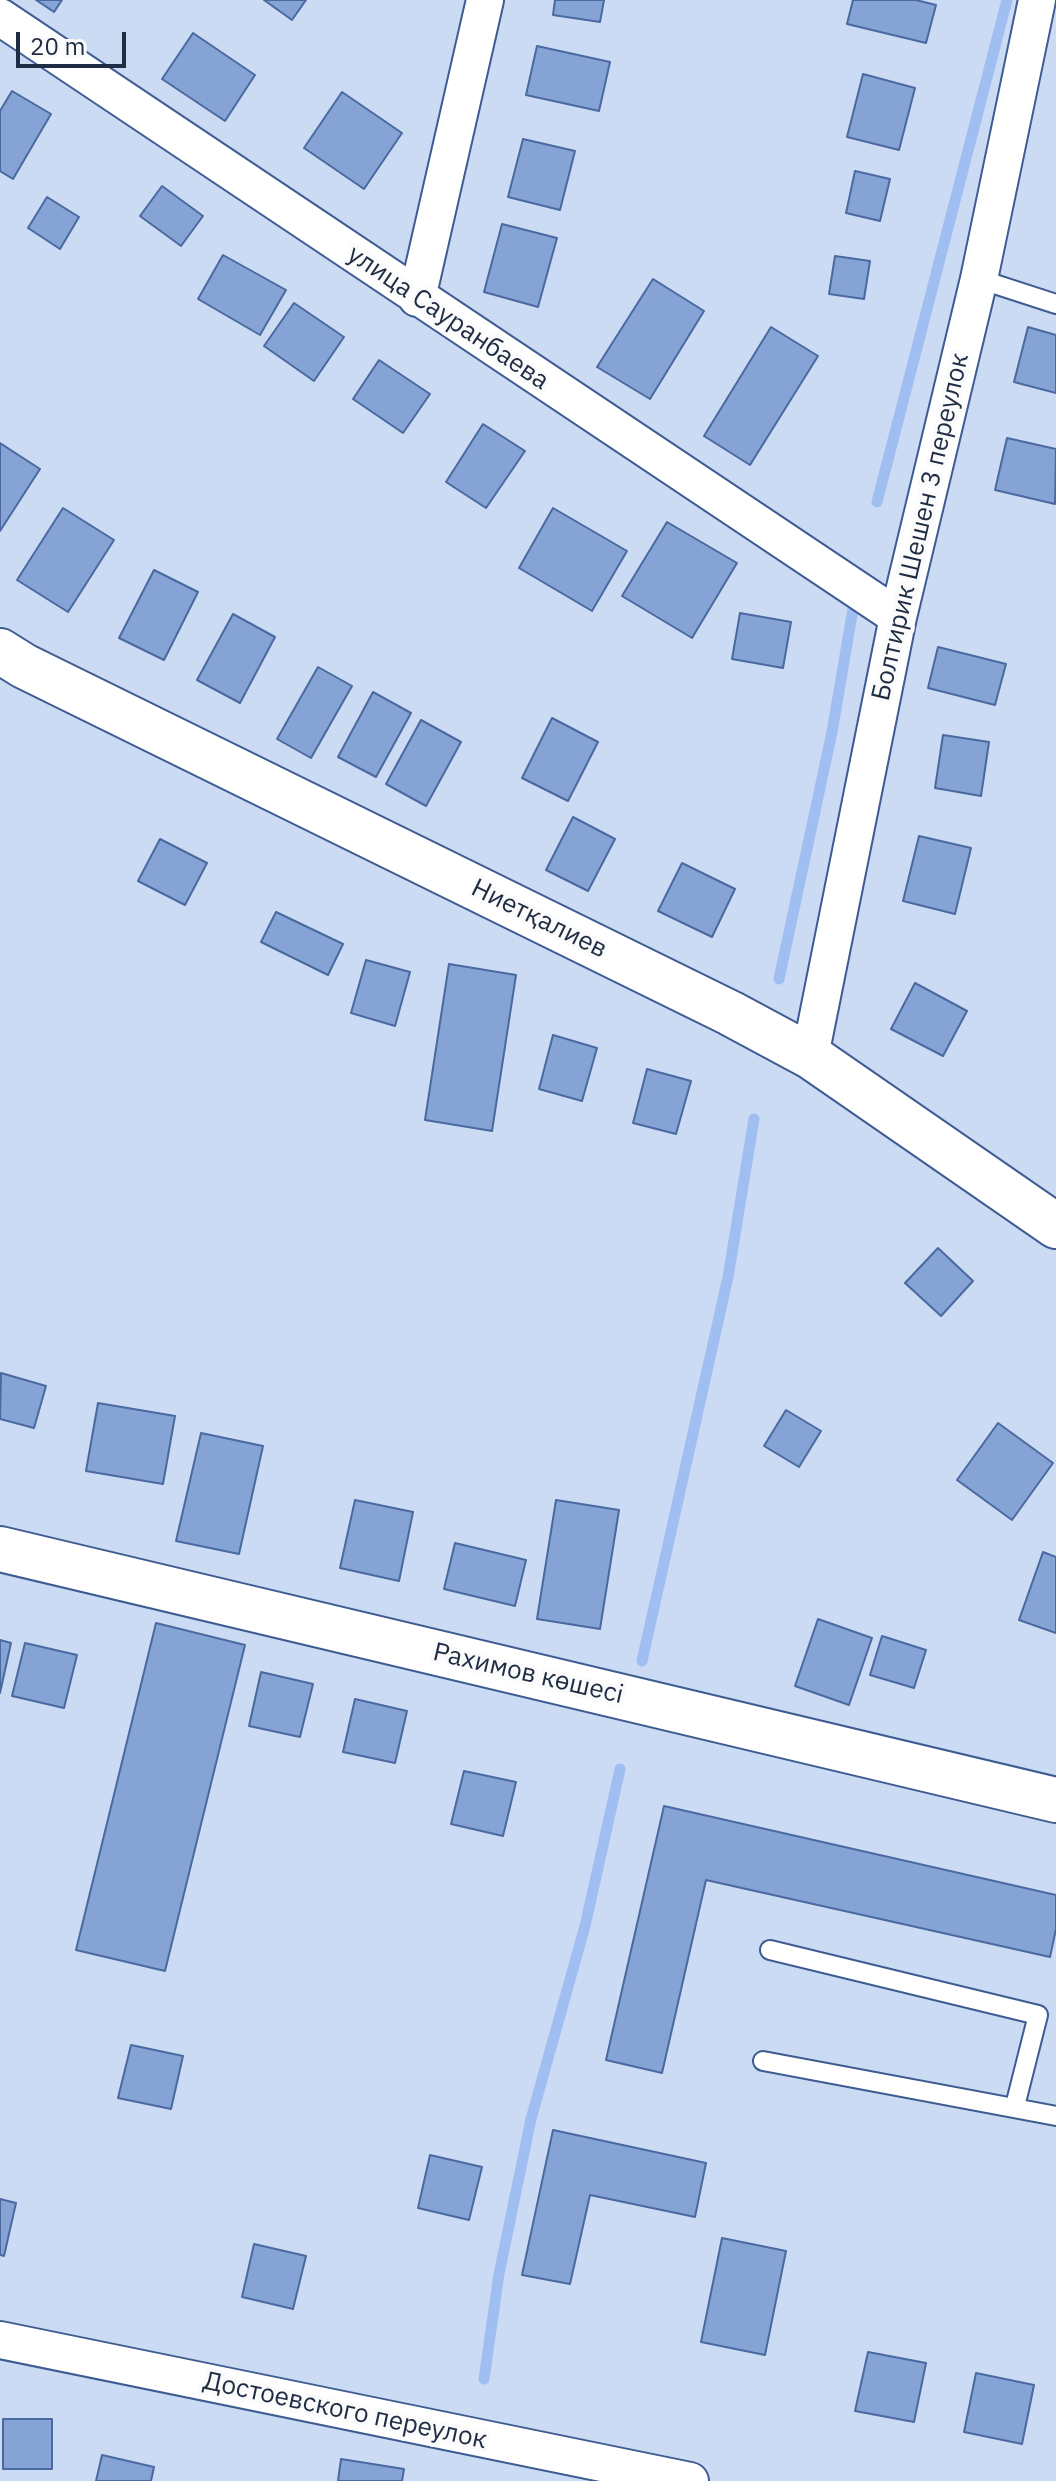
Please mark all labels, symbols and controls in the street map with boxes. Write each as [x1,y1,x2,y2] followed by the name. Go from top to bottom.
[20,16,130,66] scale bar
[30,30,85,62] text: 20 m
[341,239,555,397] street label: улица Сауранбаева
[866,350,976,704] street label: Болтирик Шешен 3 переулок
[466,873,612,965] street label: Ниетқалиев
[430,1637,626,1711] street label: Рахимов көшесі
[200,2366,490,2456] street label: Достоевского переулок

